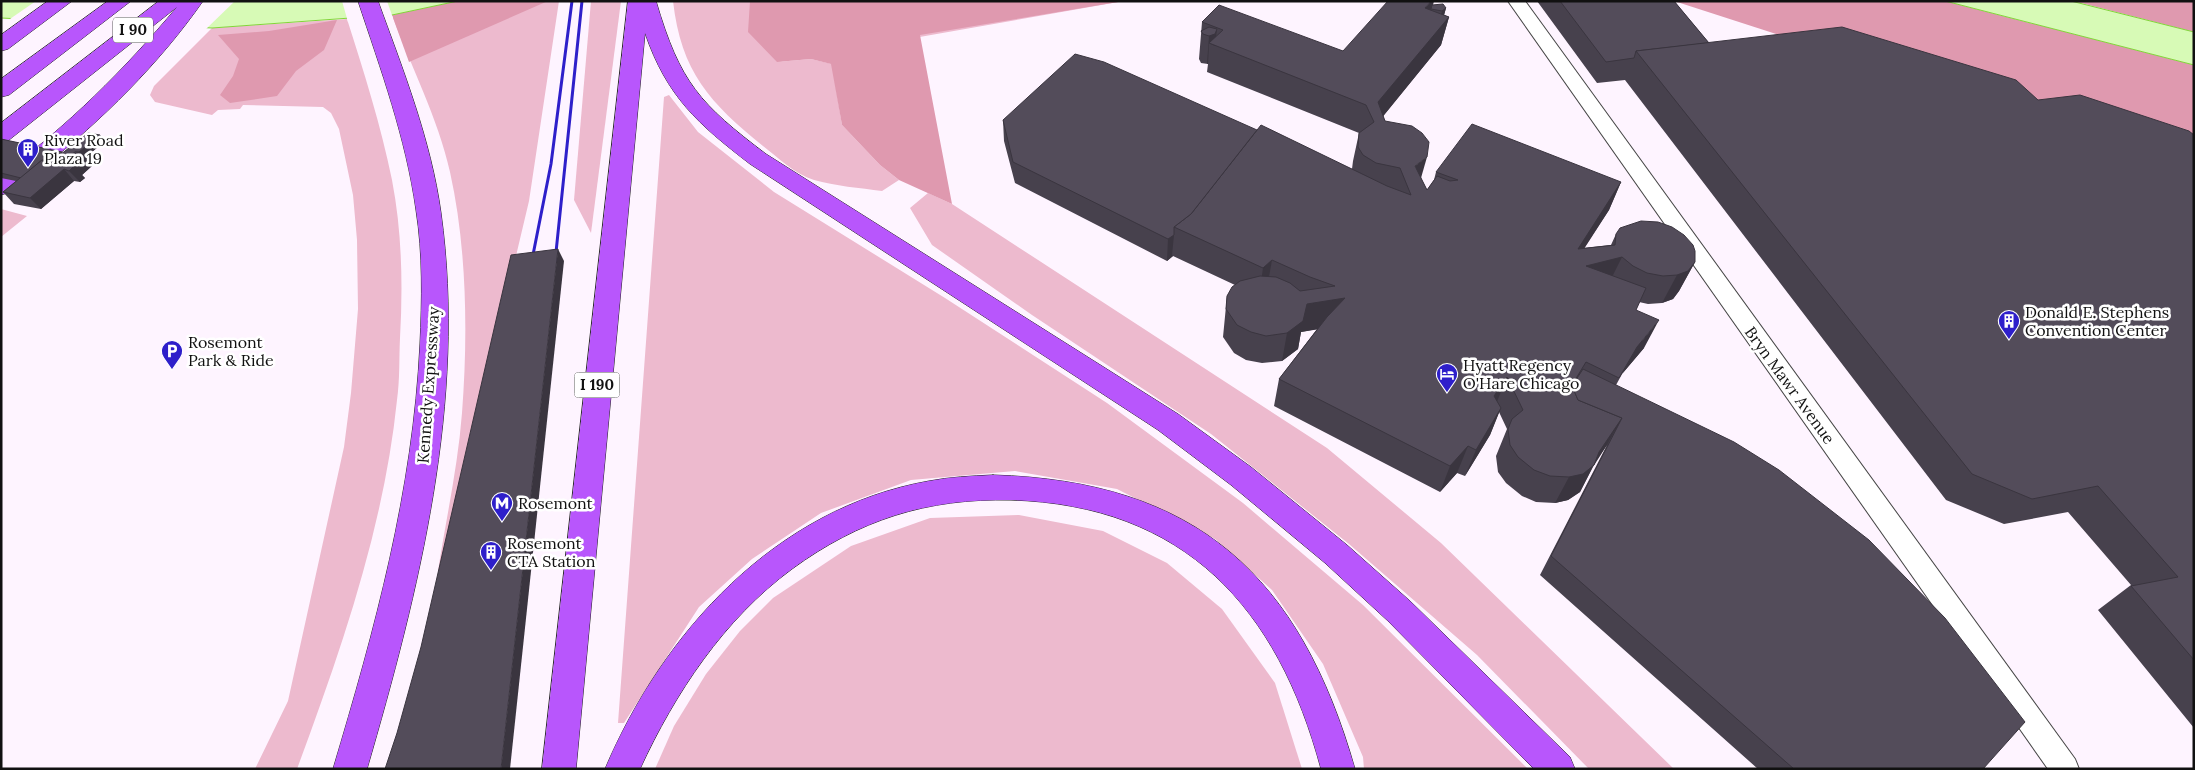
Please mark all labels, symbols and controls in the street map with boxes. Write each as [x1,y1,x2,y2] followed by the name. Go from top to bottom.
[113,18,153,42] road number: I 90
[44,130,124,168] place label: River Road Plaza 19
[16,137,40,168] building icon: River Road Plaza 19
[2025,302,2169,340] place label: Donald E. Stephens Convention Center
[413,305,443,464] street label: Kennedy Expressway
[1997,309,2021,340] building icon: Donald E. Stephens Convention Center
[1741,322,1840,448] street label: Bryn Mawr Avenue
[188,332,274,370] place label: Rosemont Park & Ride
[160,339,184,370] parking icon: Rosemont Park & Ride
[1463,355,1579,393] place label: Hyatt Regency O'Hare Chicago
[1435,362,1459,393] hotel icon: Hyatt Regency O'Hare Chicago
[574,372,620,398] road number: I 190
[490,491,514,522] metro station icon: Rosemont
[518,493,594,513] place label: Rosemont
[507,533,596,571] place label: Rosemont CTA Station
[479,540,503,571] building icon: Rosemont CTA Station

